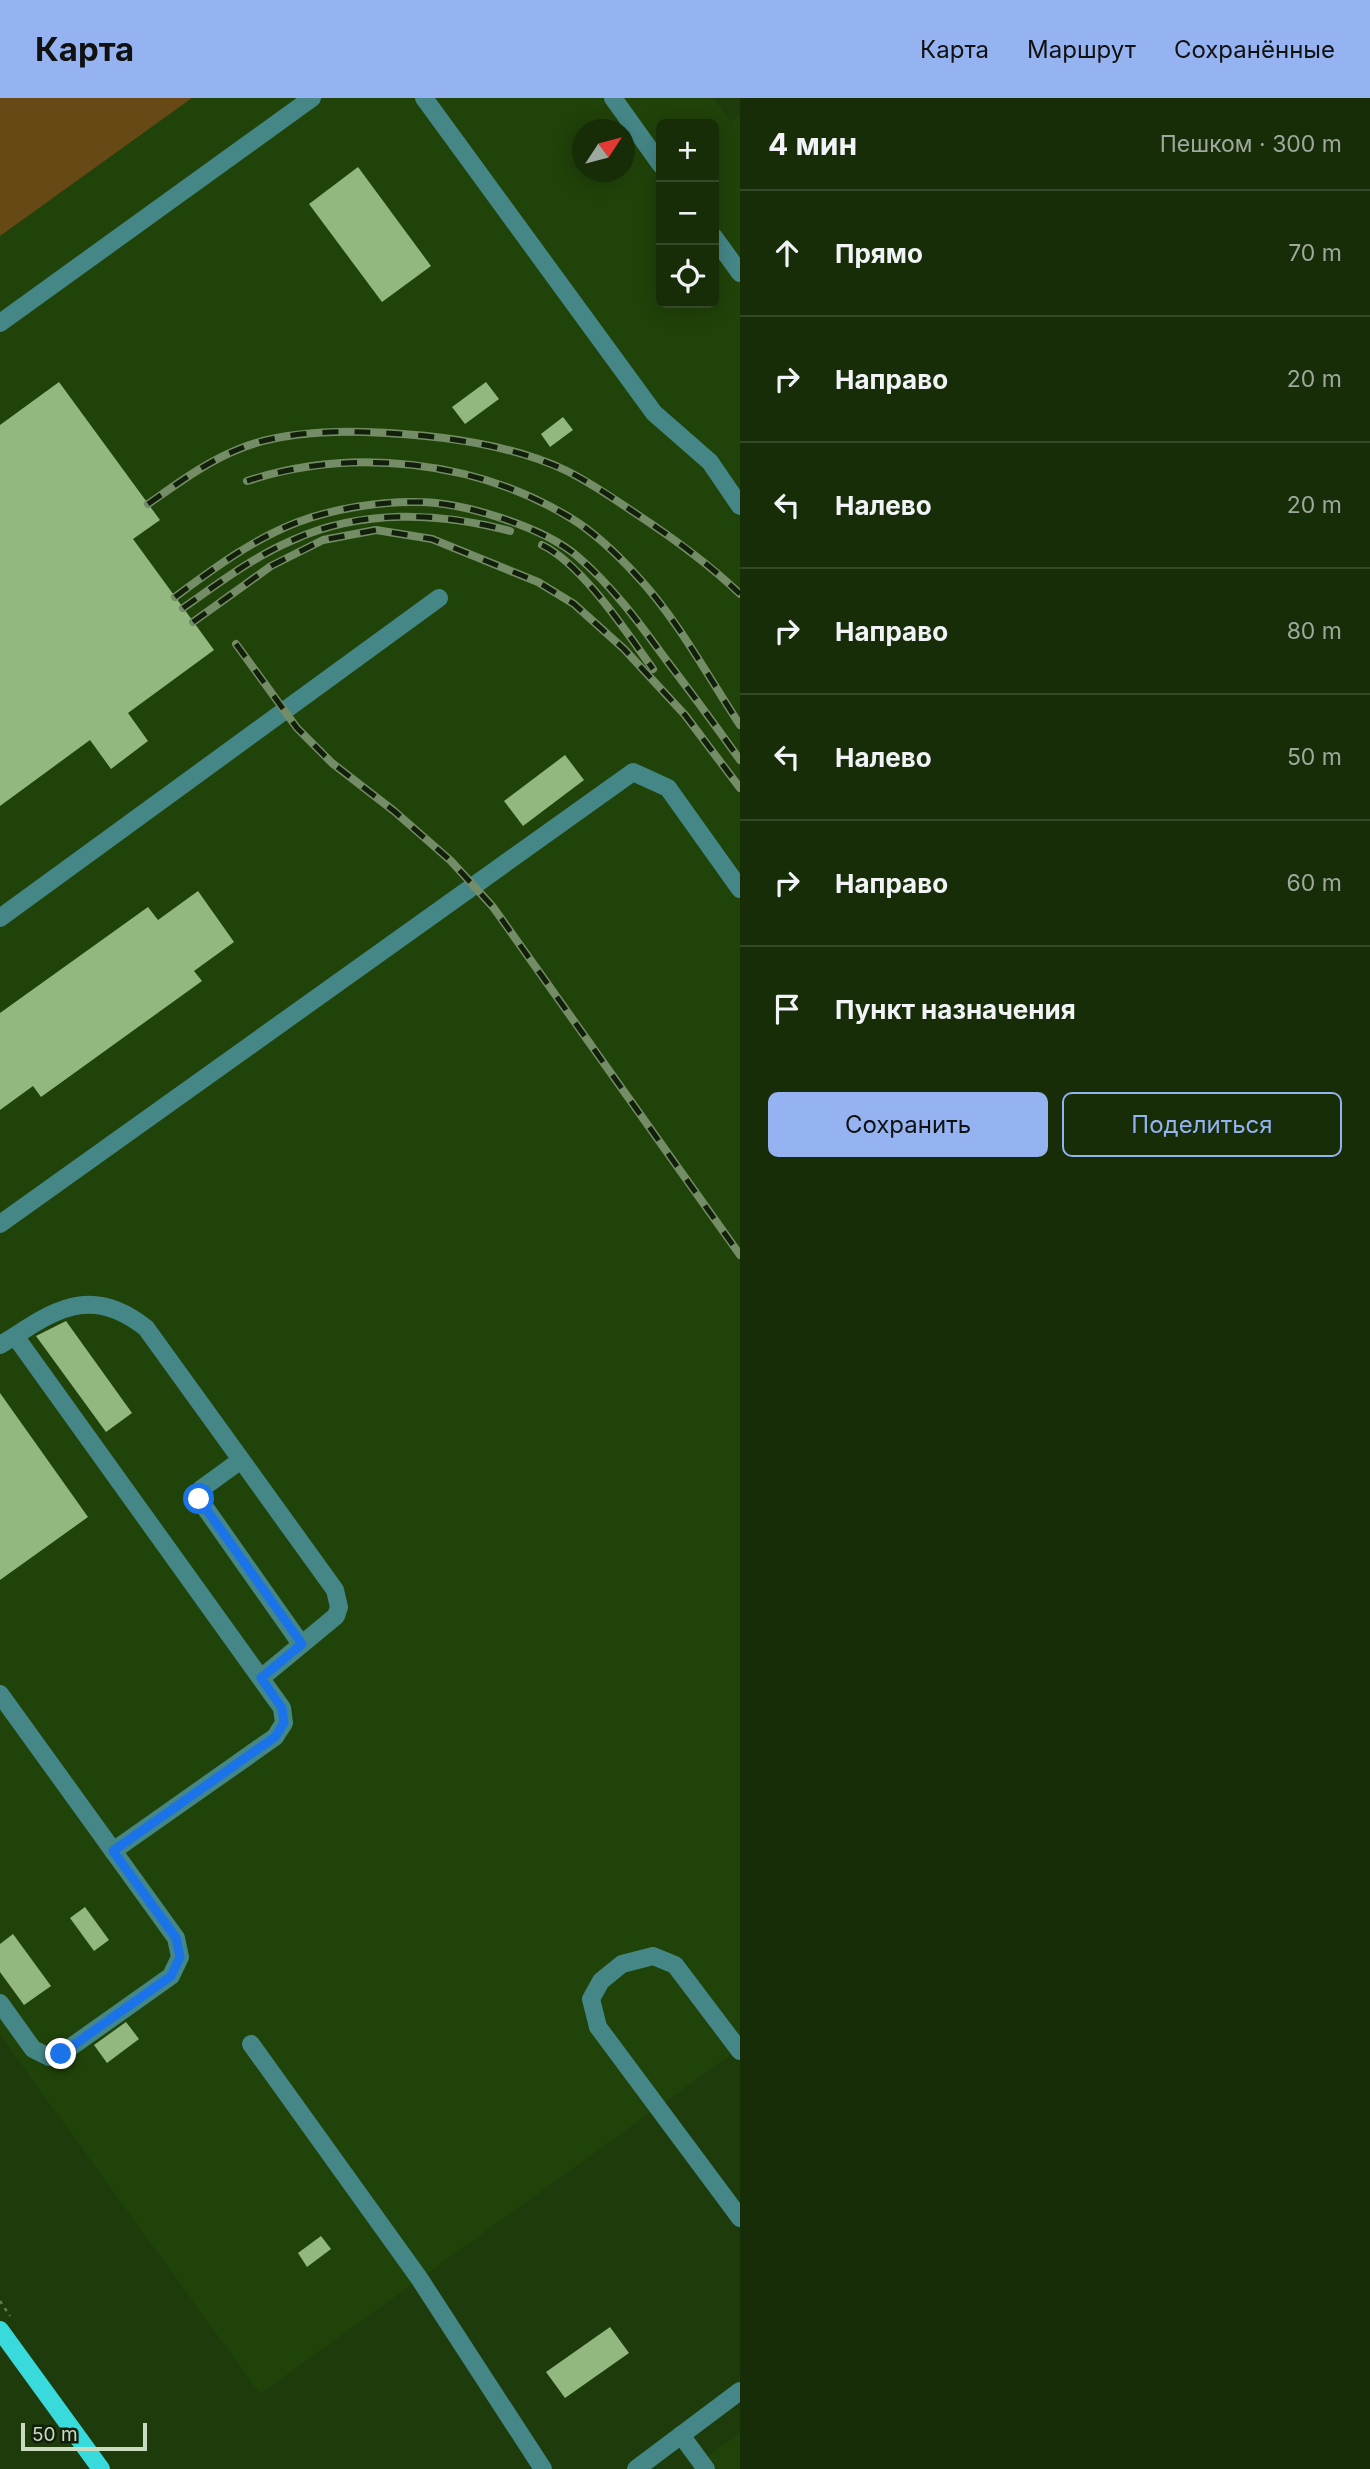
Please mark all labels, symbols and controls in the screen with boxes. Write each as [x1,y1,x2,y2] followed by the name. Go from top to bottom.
[35,29,134,69] text: Карта
[920,35,989,64] text: Карта
[1027,35,1136,64] text: Маршрут
[1174,35,1335,64] text: Сохранённые
[572,119,635,182] north arrow
[656,119,719,308] map controls
[656,119,719,182] button: +
[768,126,857,162] text: 4 мин
[1160,130,1342,158] text: Пешком · 300 m
[656,182,719,245] button: −
[768,234,806,272] icon: ahead
[835,238,923,269] text: Прямо
[1288,239,1342,267] text: 70 m
[656,245,719,308] button: locate
[768,360,806,398] icon: right
[835,364,948,395] text: Направо
[1287,365,1342,393] text: 20 m
[768,486,806,524] icon: left
[835,490,932,521] text: Налево
[1287,491,1342,519] text: 20 m
[768,612,806,650] icon: right
[835,616,948,647] text: Направо
[1287,617,1342,645] text: 80 m
[768,738,806,776] icon: left
[835,742,932,773] text: Налево
[1287,743,1342,771] text: 50 m
[768,864,806,902] icon: right
[835,868,948,899] text: Направо
[1287,869,1342,897] text: 60 m
[768,990,806,1028] icon: arrive
[835,994,1076,1025] text: Пункт назначения
[768,1092,1048,1157] button: Сохранить
[1062,1092,1342,1157] button: Поделиться
[183,1483,214,1514] route start
[45,2038,76,2069] route end
[21,2420,147,2452] scale bar
[32,2423,78,2446] text: 50 m

